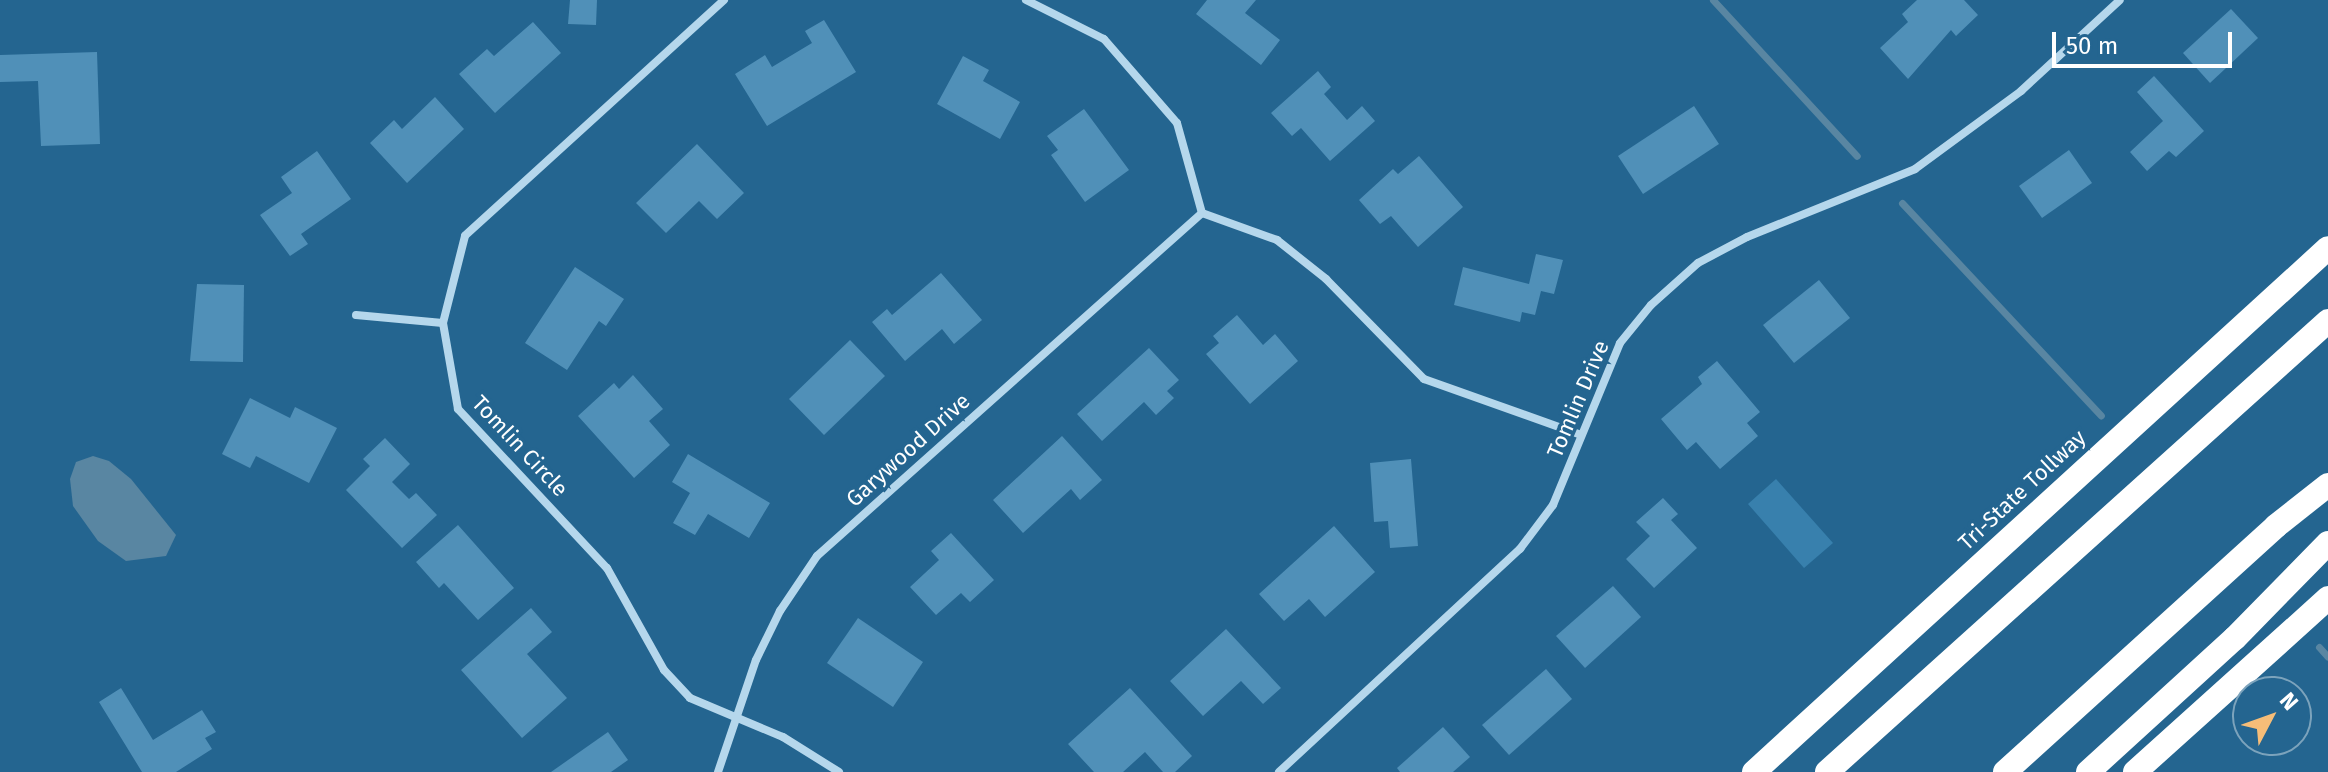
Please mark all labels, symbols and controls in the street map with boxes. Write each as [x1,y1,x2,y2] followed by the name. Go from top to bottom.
[2056,16,2236,66] scale bar
[2066,32,2118,60] text: 50 m
[1541,336,1615,462] street label: Tomlin Drive
[841,388,975,512] street label: Garywood Drive
[467,390,573,502] street label: Tomlin Circle
[1953,424,2091,556] street label: Tri-State Tollway
[2232,676,2312,756] north arrow
[2274,687,2304,716] text: N

